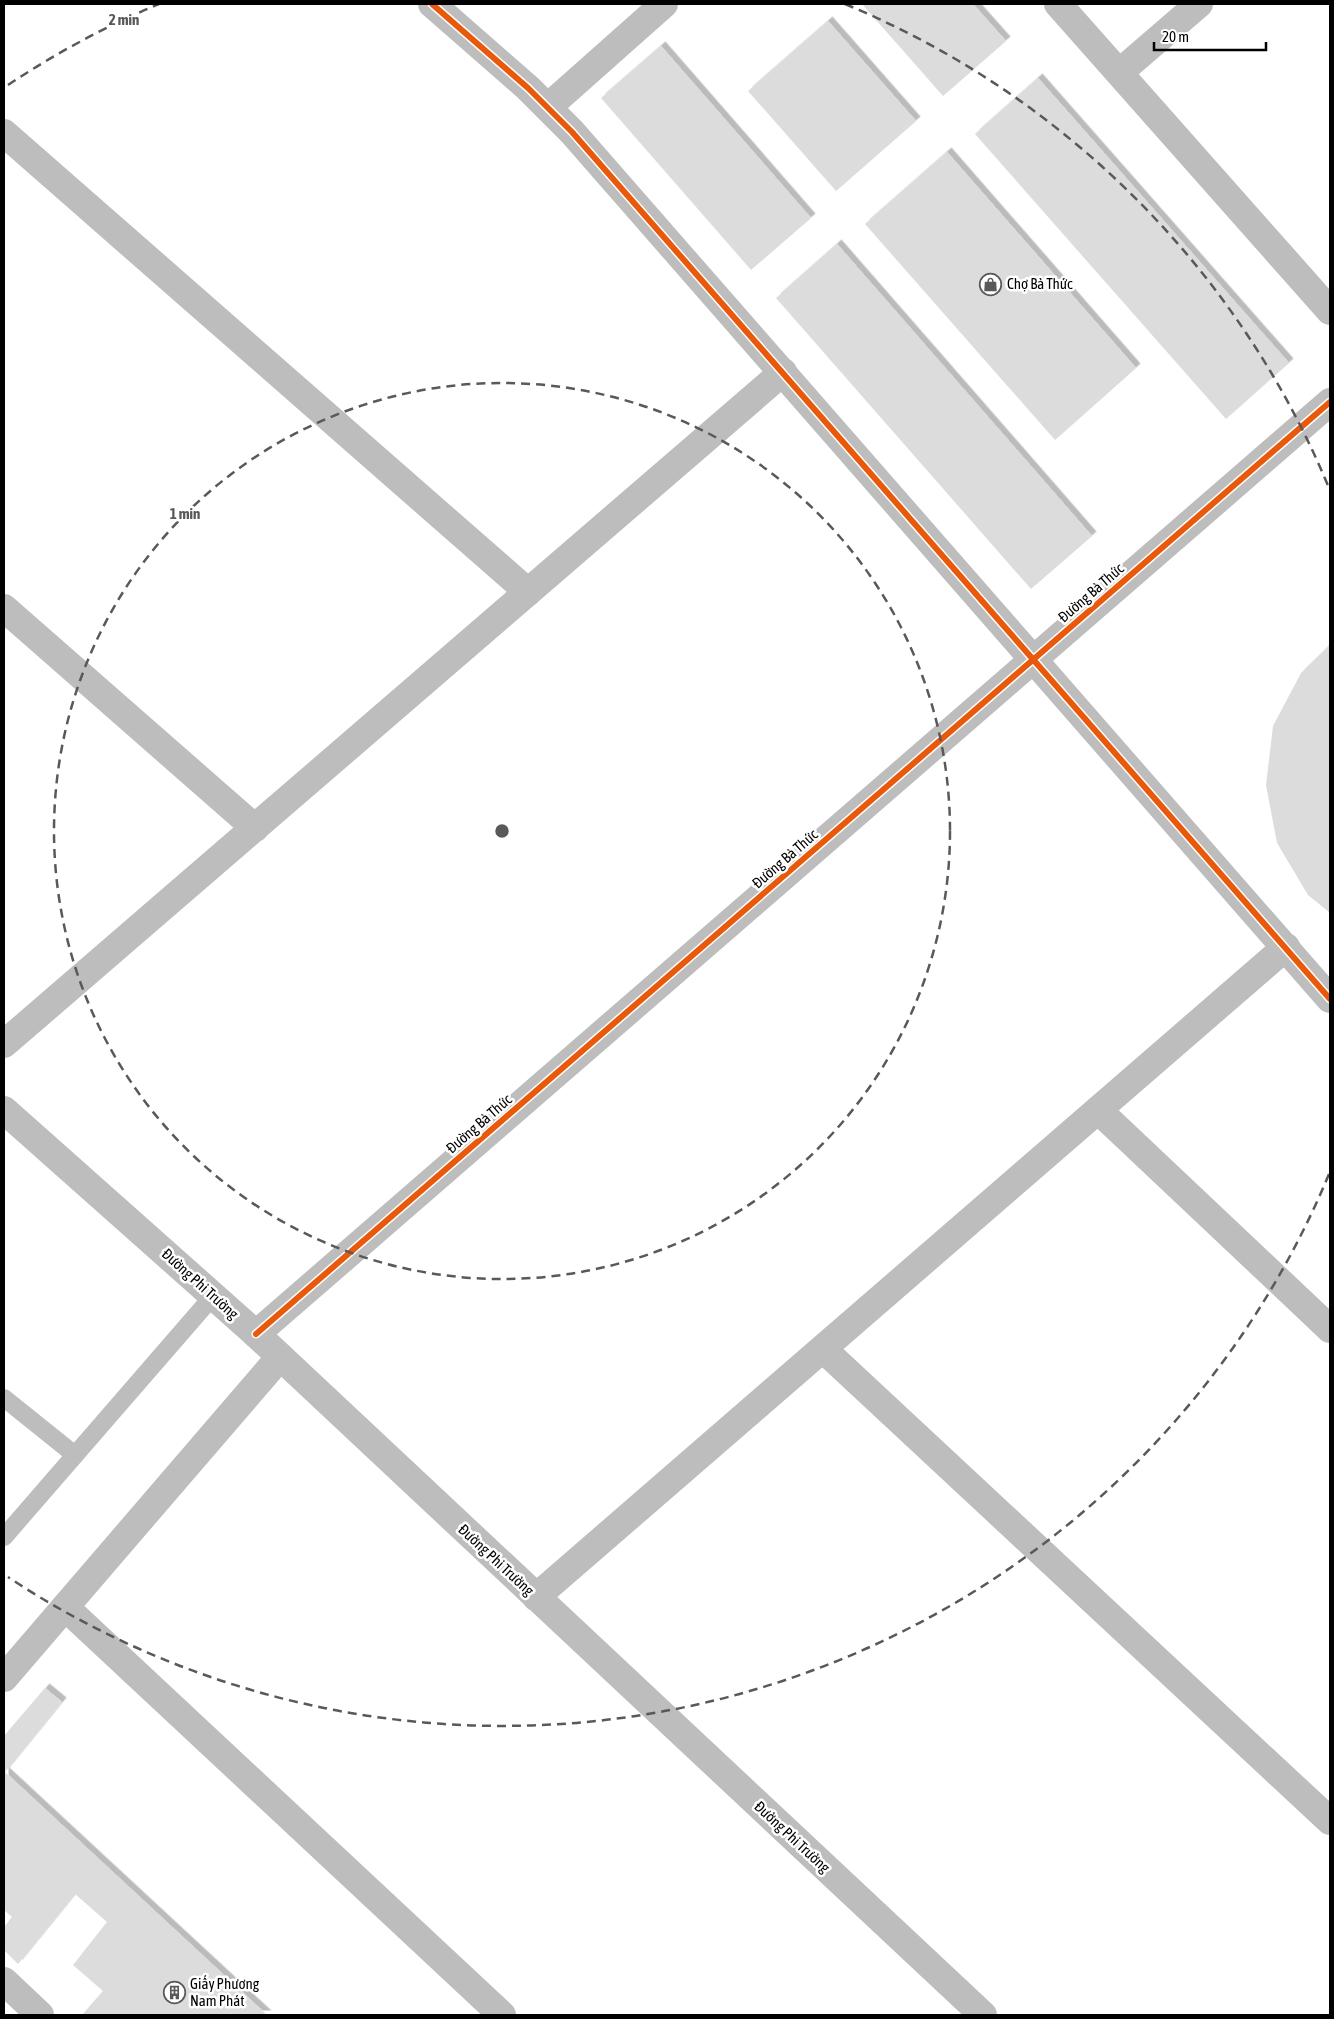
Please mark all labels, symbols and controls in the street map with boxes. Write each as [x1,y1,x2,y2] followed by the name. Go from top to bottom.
[109,11,139,28] text: 2 min
[1154,20,1266,52] scale bar
[1162,28,1189,45] text: 20 m
[979,272,1003,296] shop icon: Chợ Bà Thức
[1007,275,1073,292] place label: Chợ Bà Thức
[170,505,200,522] text: 1 min
[1055,559,1127,626] street label: Đường Bà Thức
[493,822,511,840] centre of rings
[749,825,821,892] street label: Đường Bà Thức
[443,1090,515,1157] street label: Đường Bà Thức
[159,1245,242,1323] street label: Đường Phi Trường
[455,1520,538,1599] street label: Đường Phi Trường
[751,1797,834,1876] street label: Đường Phi Trường
[190,1975,260,2009] place label: Giấy Phương Nam Phát
[162,1981,186,2005] building icon: Giấy Phương Nam Phát

